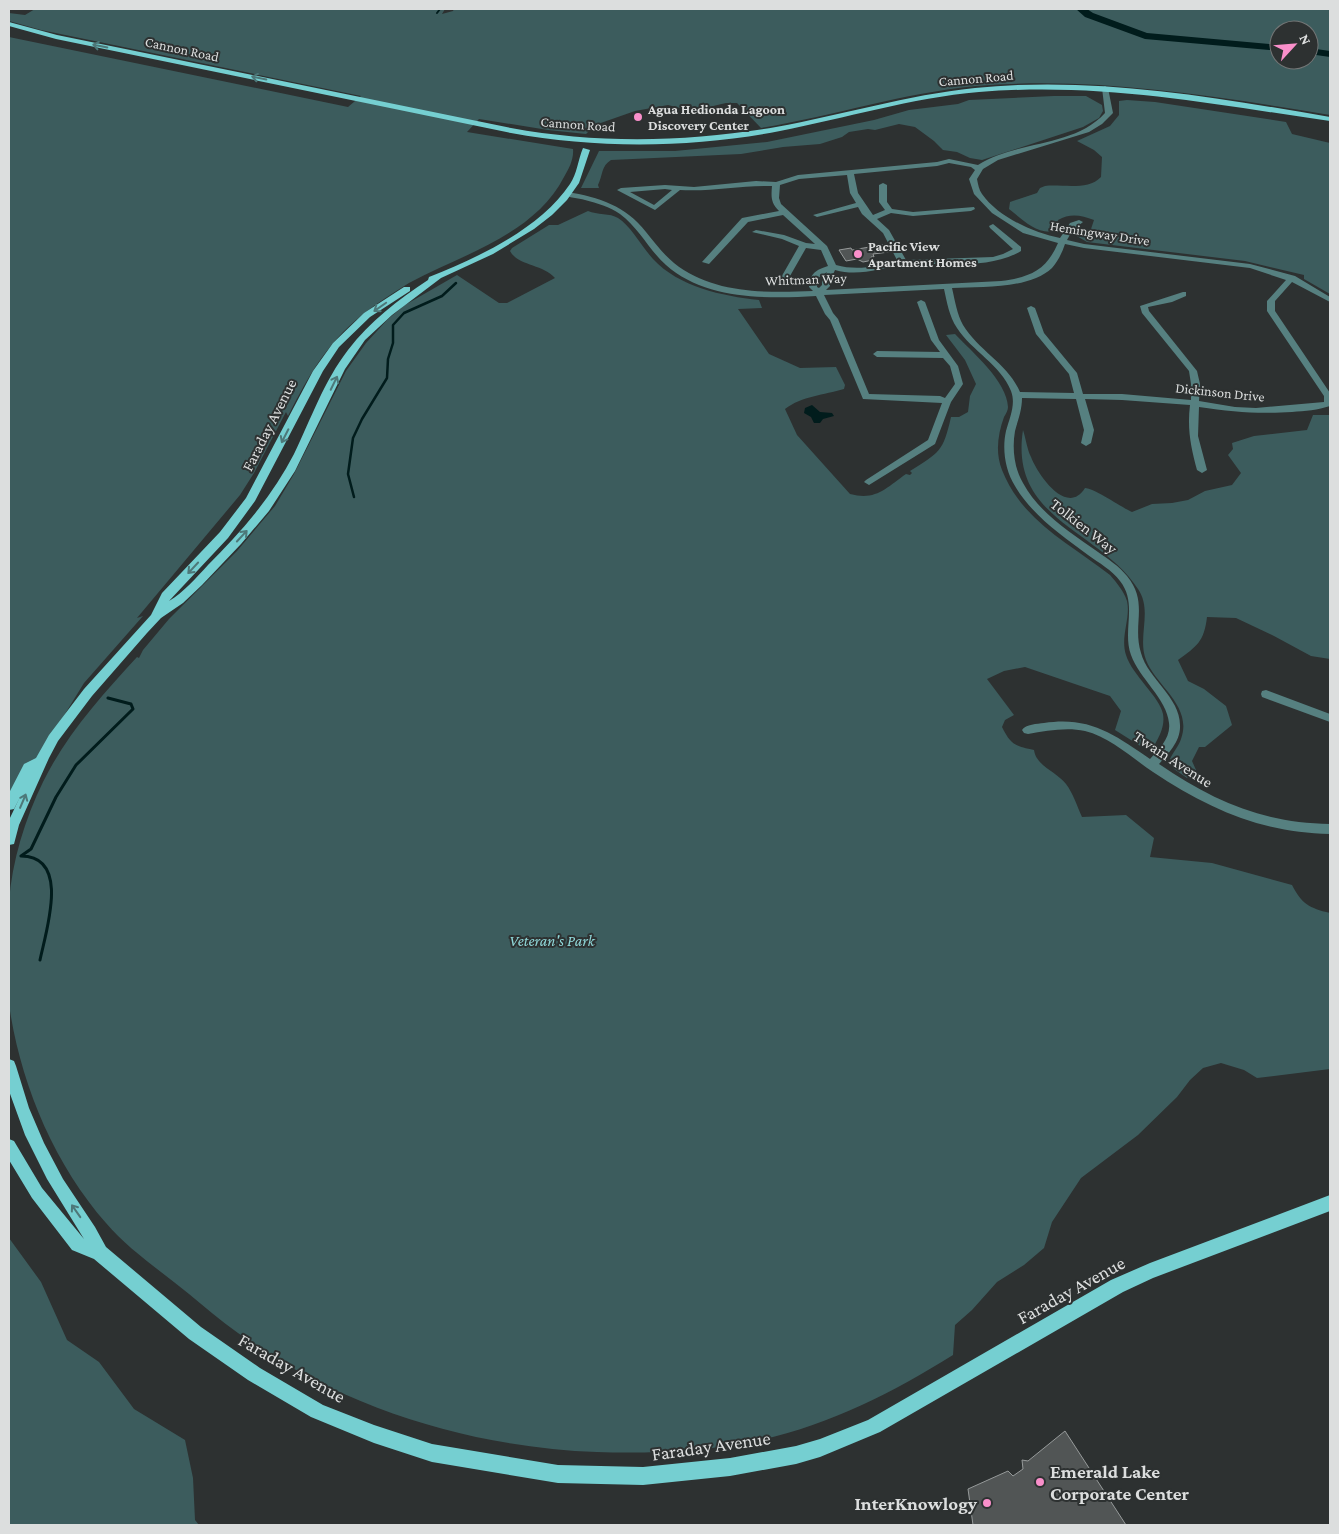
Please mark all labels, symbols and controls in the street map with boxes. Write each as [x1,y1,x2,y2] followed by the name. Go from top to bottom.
[1269,20,1319,70] north arrow
[1296,32,1315,48] text: N
[144,33,221,65] street label: Cannon Road
[92,40,108,50] one-way arrow
[938,67,1015,89] street label: Cannon Road
[252,73,268,83] one-way arrow
[647,101,785,133] place label: Agua Hedionda Lagoon Discovery Center
[632,111,644,123] marker: Agua Hedionda Lagoon Discovery Center
[540,113,617,135] street label: Cannon Road
[1049,217,1151,249] street label: Hemingway Drive
[867,238,977,270] place label: Pacific View Apartment Homes
[852,248,864,260] marker: Pacific View Apartment Homes
[765,270,848,288] street label: Whitman Way
[373,302,387,312] one-way arrow
[239,376,300,474] street label: Faraday Avenue
[330,376,339,391] one-way arrow
[1175,379,1265,405] street label: Dickinson Drive
[280,428,290,443] one-way arrow
[1047,495,1121,558] street label: Tolkien Way
[236,530,248,543] one-way arrow
[187,562,199,575] one-way arrow
[1130,727,1216,791] street label: Twain Avenue
[19,794,28,809] one-way arrow
[509,932,596,949] park label: Veteran's Park
[71,1204,81,1218] one-way arrow
[1013,1252,1129,1328] street label: Faraday Avenue
[235,1329,349,1407] street label: Faraday Avenue
[650,1427,772,1465] street label: Faraday Avenue
[1050,1461,1190,1504] place label: Emerald Lake Corporate Center
[1034,1476,1046,1488] marker: Emerald Lake Corporate Center
[854,1493,978,1514] place label: InterKnowlogy
[981,1497,993,1509] marker: InterKnowlogy

